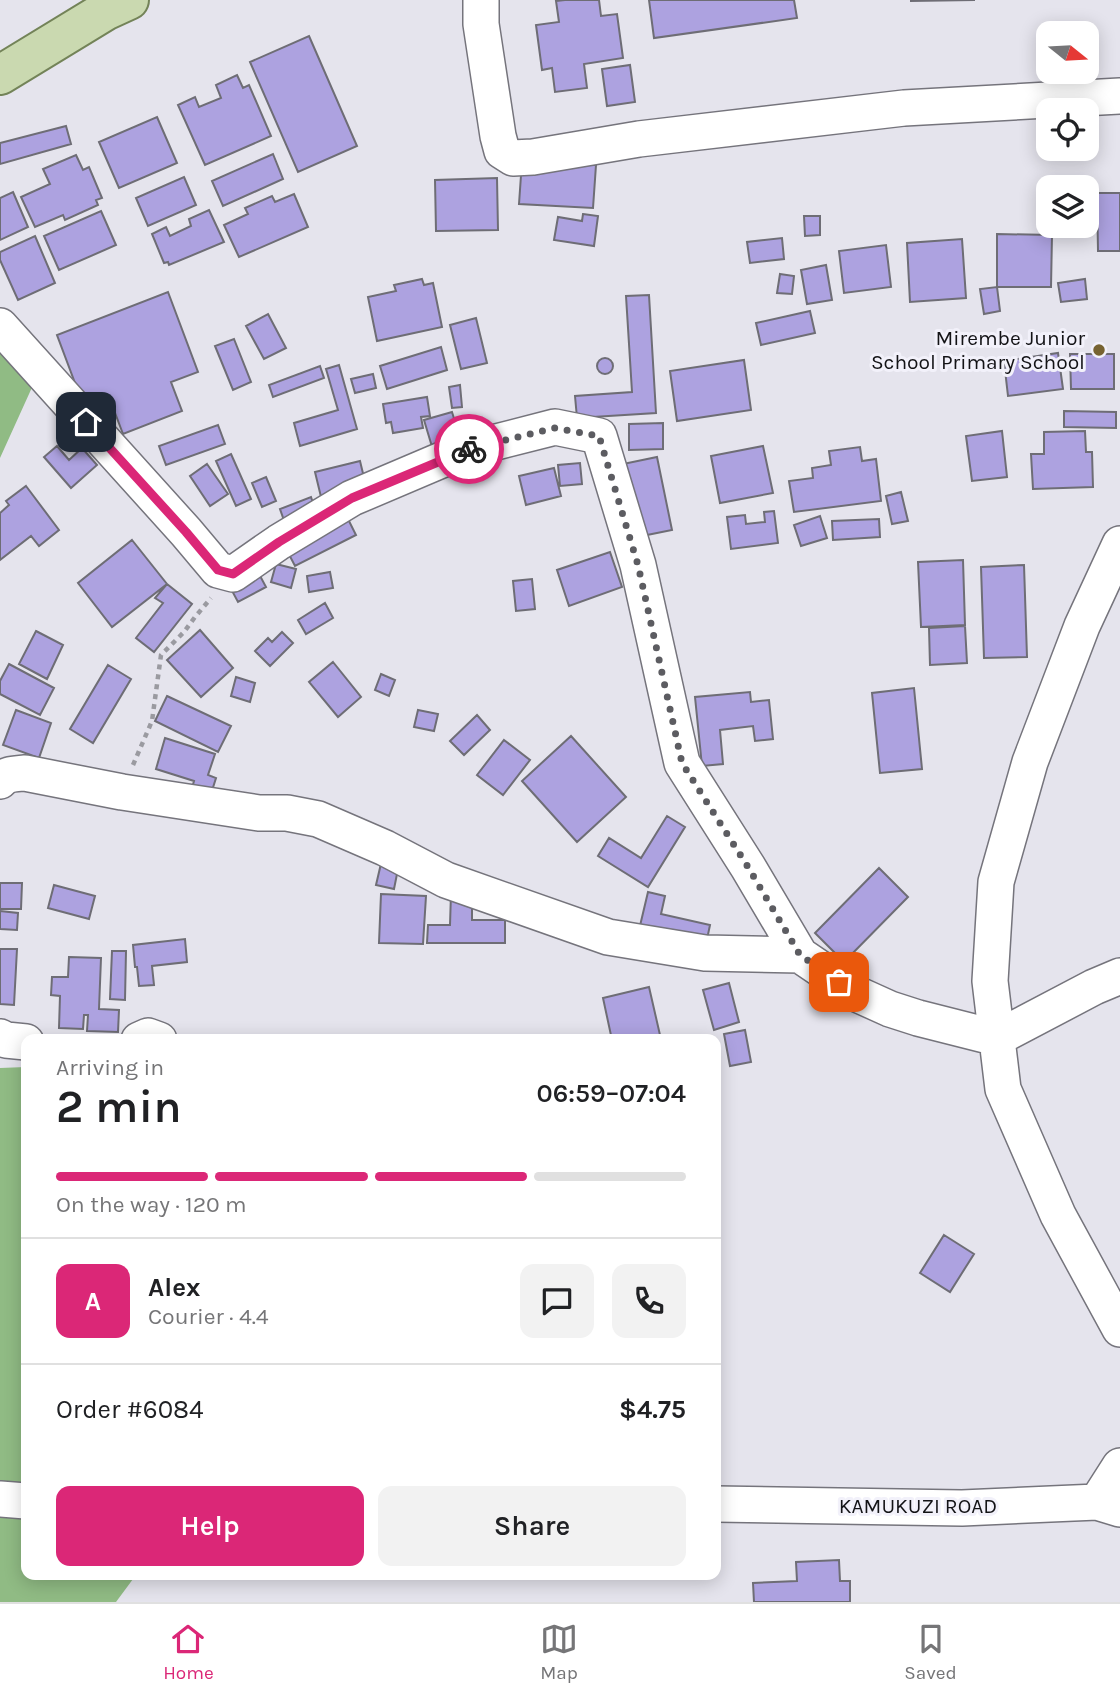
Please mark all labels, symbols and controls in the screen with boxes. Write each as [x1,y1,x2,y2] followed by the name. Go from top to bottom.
[1036,21,1099,84] north arrow
[1036,21,1099,238] map controls
[1036,98,1099,161] button: locate
[1036,175,1099,238] button: layers
[871,326,1085,374] place label: Mirembe Junior School Primary School
[1091,342,1107,358] marker: Mirembe Junior School Primary School
[56,392,116,452] pin
[67,403,105,441] icon: home
[434,414,504,484] courier
[450,430,488,468] icon: bike
[809,952,869,1012] pin
[820,963,858,1001] icon: bag
[56,1054,164,1081] text: Arriving in
[537,1078,686,1109] text: 06:59–07:04
[56,1080,182,1134] text: 2 min
[56,1191,247,1218] text: On the way · 120 m
[520,1264,594,1338] button: chat
[612,1264,686,1338] button: phone
[148,1272,200,1303] text: Alex
[85,1286,101,1317] text: A
[148,1303,269,1330] text: Courier · 4.4
[56,1394,204,1425] text: Order #6084
[619,1394,686,1425] text: $4.75
[56,1486,364,1566] button: Help
[378,1486,686,1566] button: Share
[839,1494,997,1518] street label: KAMUKUZI ROAD
[163,1620,214,1684] tab: Home
[540,1620,578,1684] tab: Map
[904,1620,957,1684] tab: Saved

